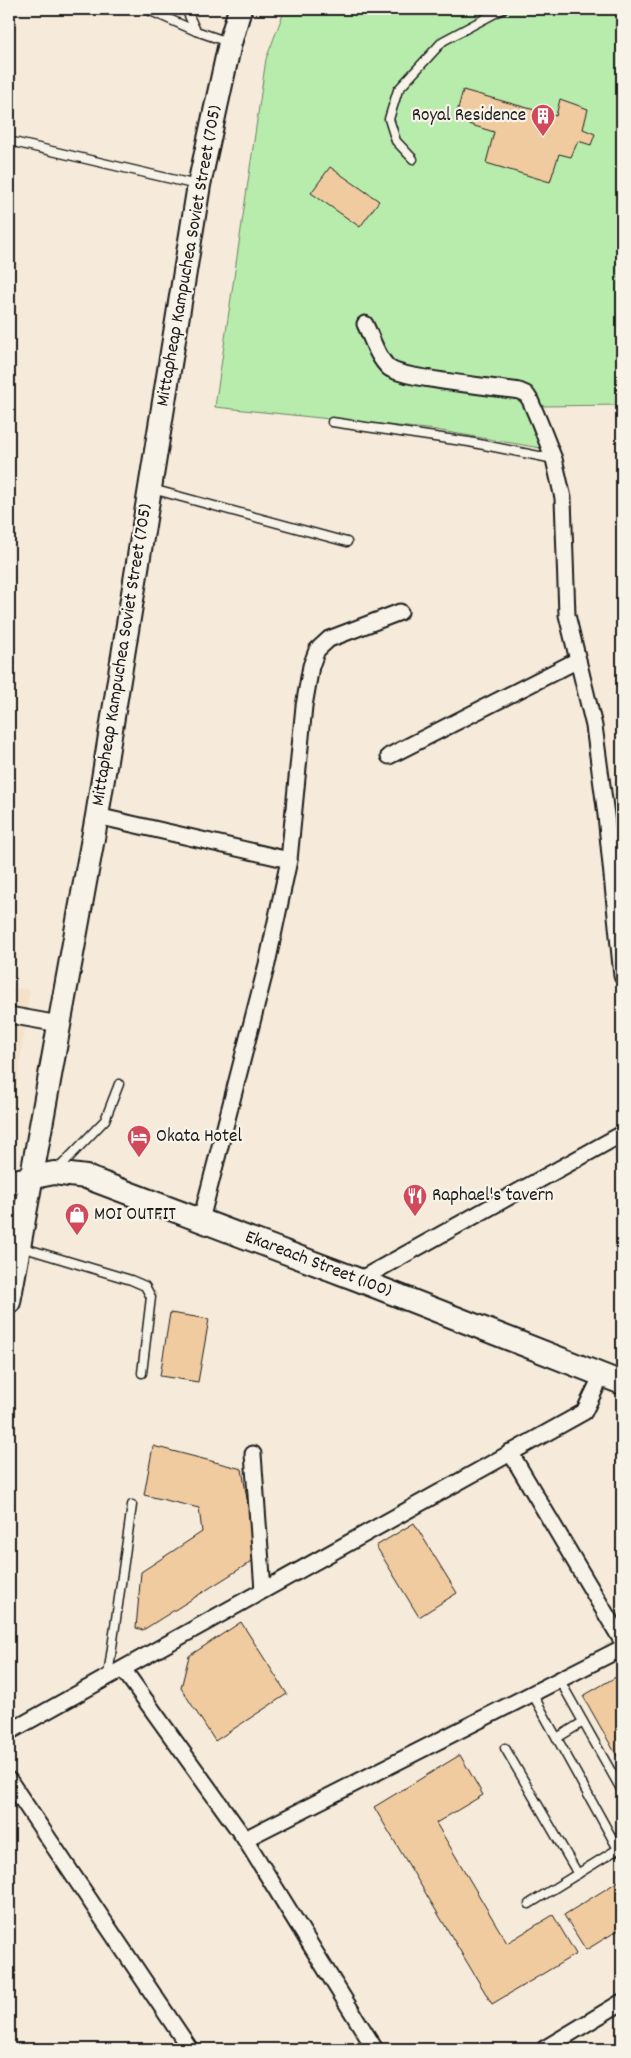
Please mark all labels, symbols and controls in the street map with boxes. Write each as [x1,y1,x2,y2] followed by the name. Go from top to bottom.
[150,103,230,409] street label: Mittapheap Kampuchea Soviet Street (705)
[412,103,526,130] place label: Royal Residence
[530,103,556,137] building icon: Royal Residence
[86,502,160,808] street label: Mittapheap Kampuchea Soviet Street (705)
[126,1124,152,1158] hotel icon: Okata Hotel
[156,1124,242,1151] place label: Okata Hotel
[402,1183,428,1217] restaurant icon: Raphael's tavern
[432,1183,554,1210] place label: Raphael's tavern
[64,1202,90,1236] shop icon: MOI OUTFIT
[94,1202,176,1229] place label: MOI OUTFIT
[241,1225,395,1305] street label: Ekareach Street (100)

